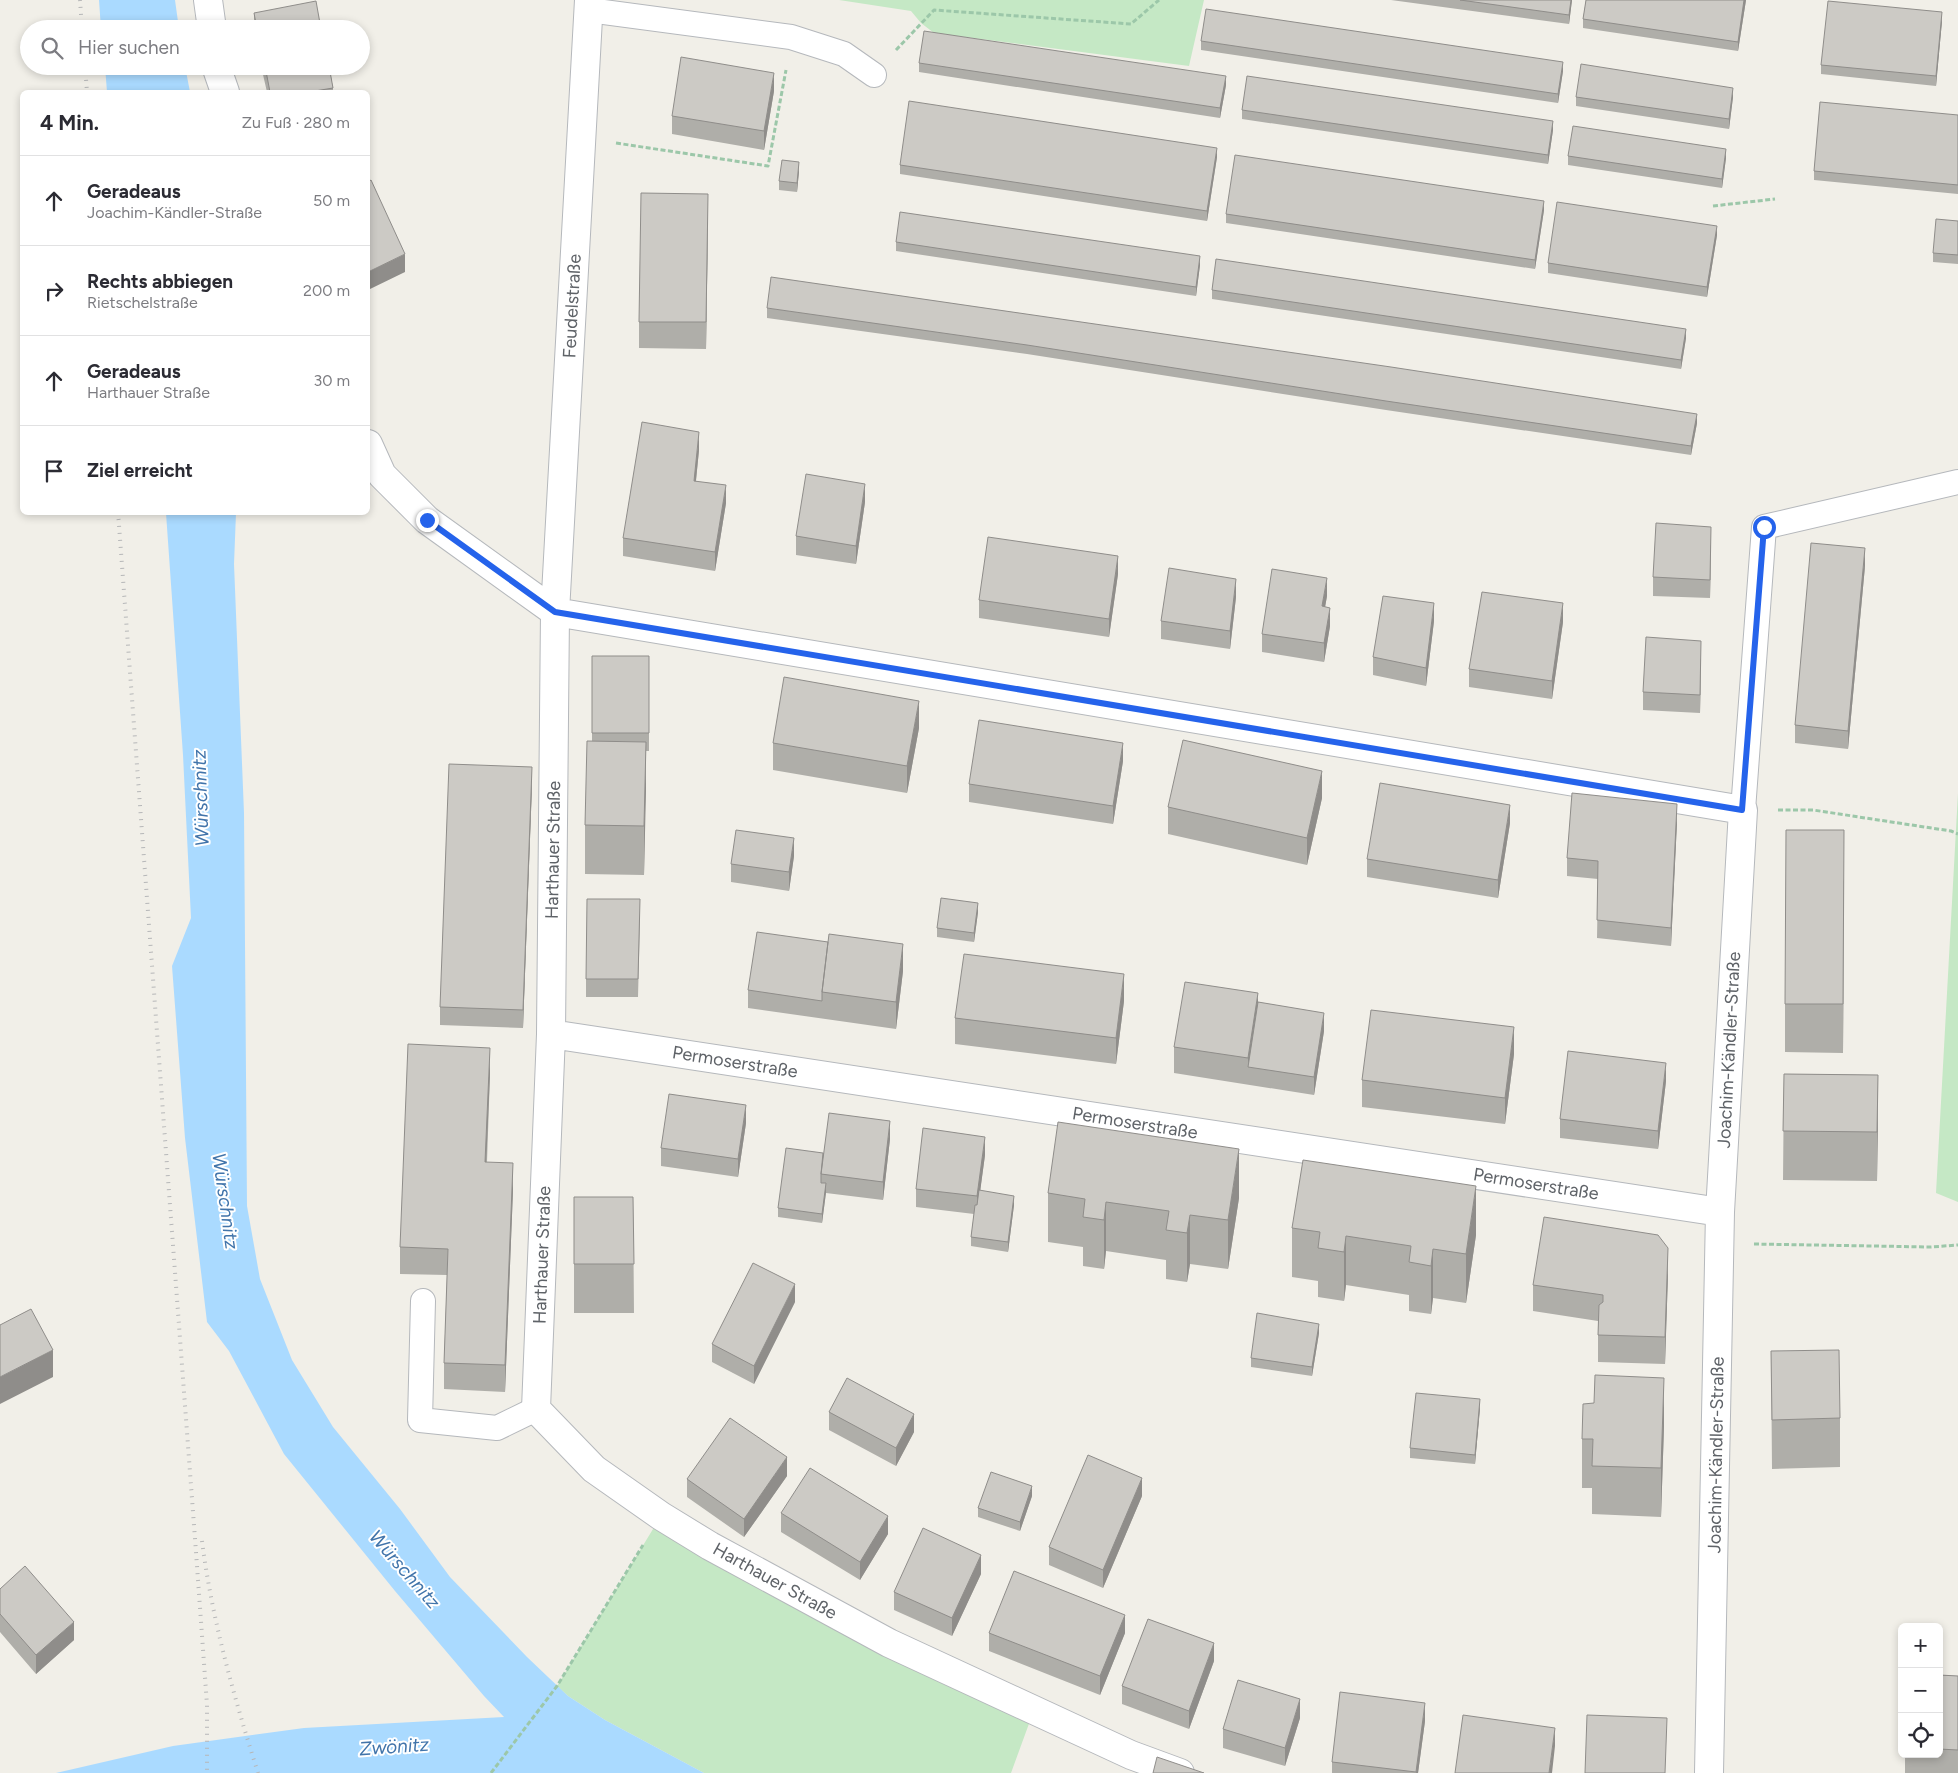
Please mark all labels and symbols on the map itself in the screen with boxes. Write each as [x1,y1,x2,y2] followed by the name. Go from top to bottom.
[558,253,586,359] street label: Feudelstraße
[416,509,439,532] route end
[1753,516,1776,539] route start
[187,749,214,847] water label: Würschnitz
[541,780,565,919] street label: Harthauer Straße
[1713,951,1745,1149] street label: Joachim-Kändler-Straße
[671,1041,799,1083] street label: Permoserstraße
[1071,1102,1199,1144] street label: Permoserstraße
[207,1152,244,1251] water label: Würschnitz
[1472,1163,1600,1205] street label: Permoserstraße
[529,1185,555,1324] street label: Harthauer Straße
[1703,1356,1729,1554] street label: Joachim-Kändler-Straße
[364,1525,445,1614] water label: Würschnitz
[709,1538,841,1624] street label: Harthauer Straße
[358,1733,430,1760] water label: Zwönitz

